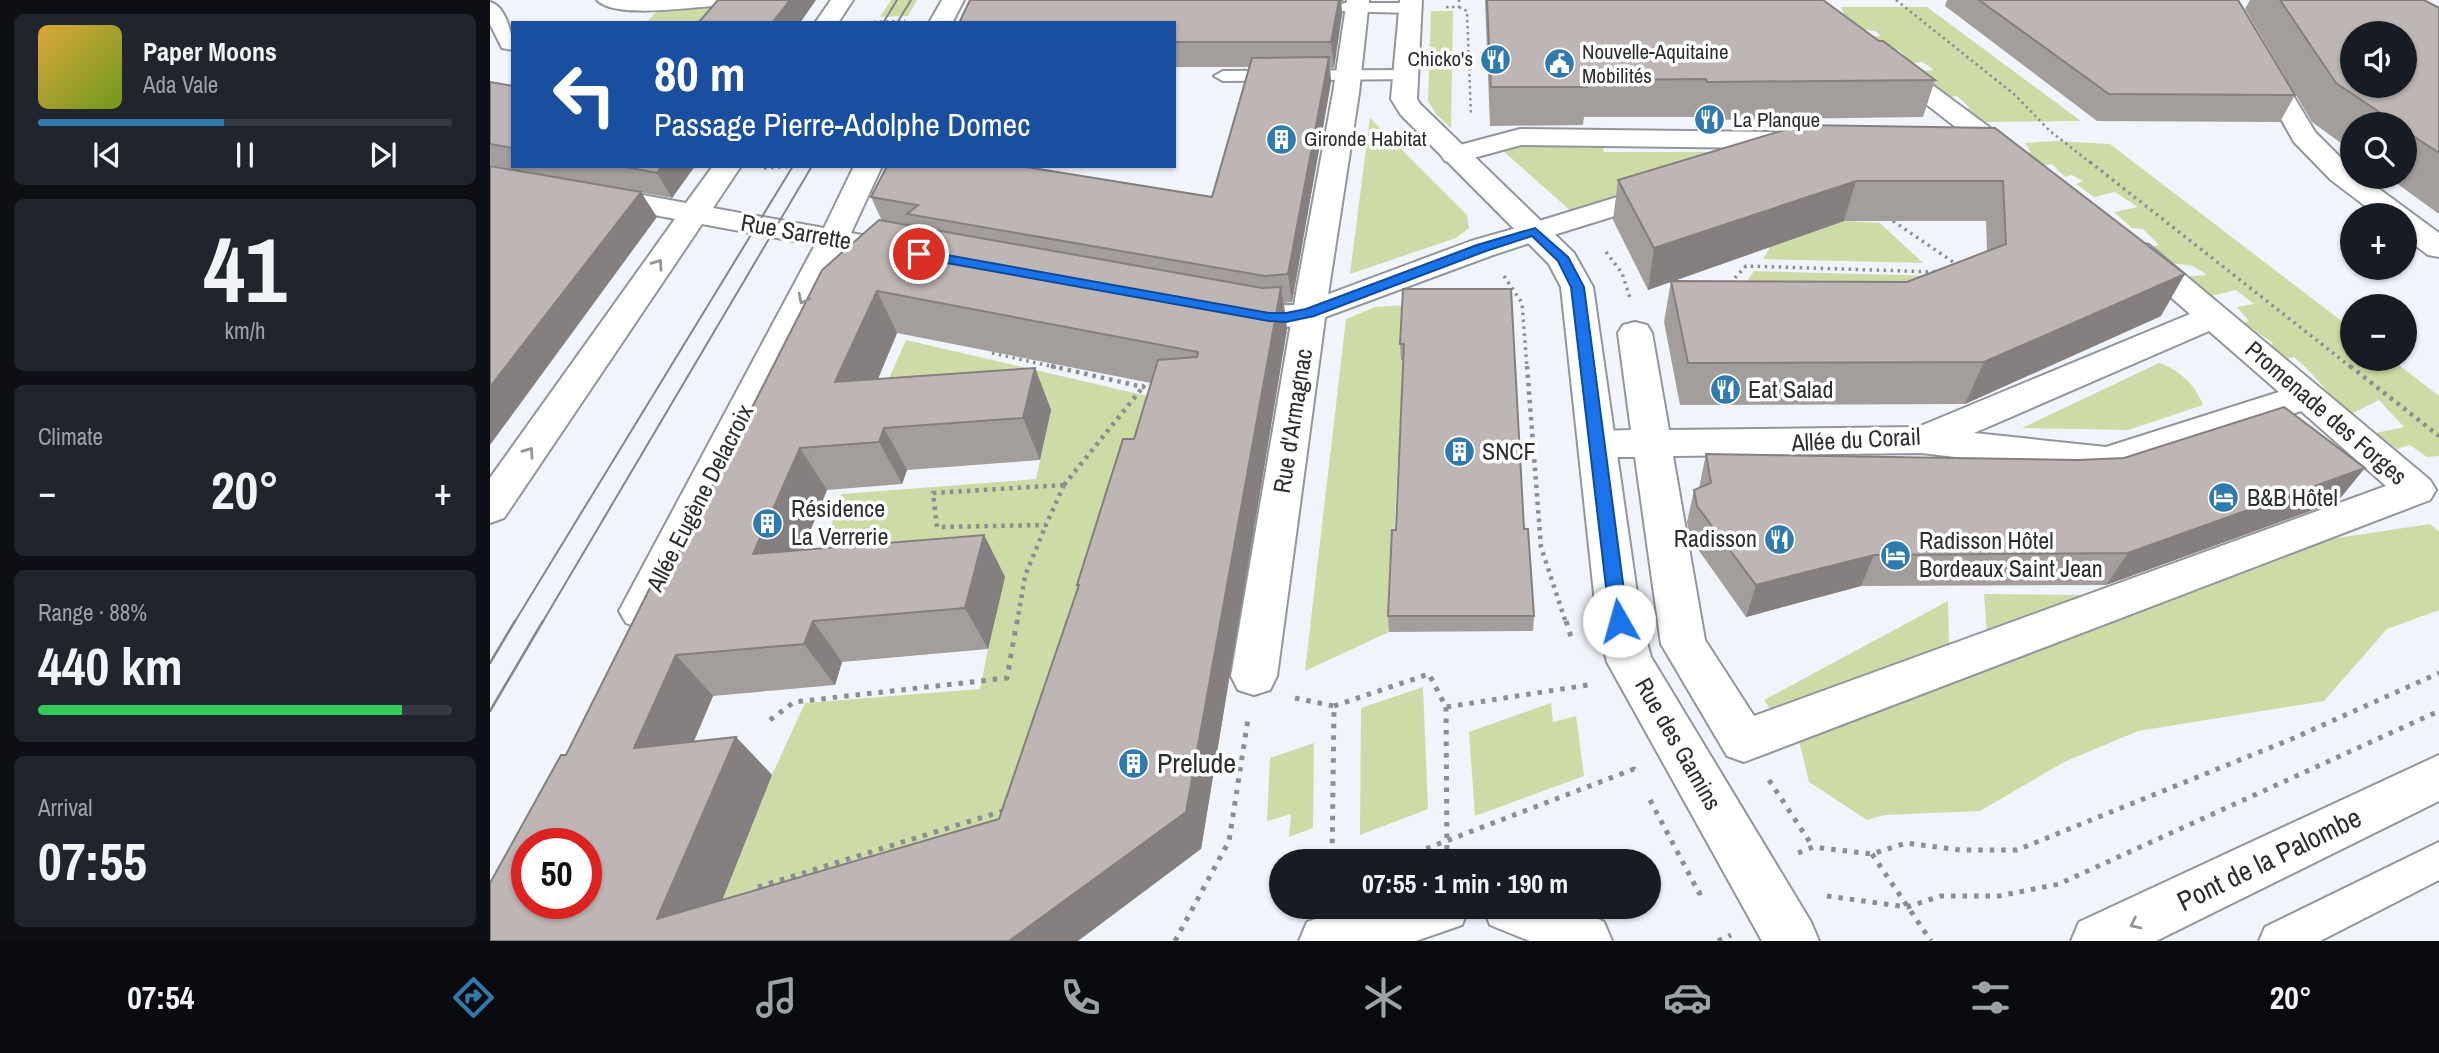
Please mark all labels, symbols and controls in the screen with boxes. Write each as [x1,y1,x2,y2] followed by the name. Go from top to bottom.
[2340,21,2417,371] map controls
[2340,21,2417,98] button: sound
[143,34,277,69] text: Paper Moons
[1582,37,1728,90] place label: Nouvelle-Aquitaine Mobilités
[654,40,746,106] text: 80 m
[1479,42,1513,76] restaurant icon: Chicko's
[1408,44,1473,73] place label: Chicko's
[1542,47,1576,81] public building icon: Nouvelle-Aquitaine Mobilités
[539,49,630,140] icon: left
[143,69,218,100] text: Ada Vale
[654,103,1030,146] text: Passage Pierre-Adolphe Domec
[1693,103,1727,137] restaurant icon: La Planque
[1733,105,1820,134] place label: La Planque
[2340,112,2417,189] button: search
[1264,122,1298,156] building icon: Gironde Habitat
[1304,124,1427,153] place label: Gironde Habitat
[88,136,126,174] icon: previous
[226,136,264,174] icon: pause
[364,136,402,174] icon: next
[2340,203,2417,280] button: +
[738,206,854,256] street label: Rue Sarrette
[204,208,287,330] text: 41
[889,224,949,284] pin
[900,235,938,273] icon: arrive
[650,259,663,272] one-way arrow
[798,292,811,305] one-way arrow
[2340,294,2417,371] button: −
[225,315,265,346] text: km/h
[2239,333,2414,491] street label: Promenade des Forges
[1265,346,1319,495] street label: Rue d'Armagnac
[1708,373,1742,407] restaurant icon: Eat Salad
[1748,373,1833,405] place label: Eat Salad
[638,399,760,597] street label: Allée Eugène Delacroix
[1790,420,1921,458] street label: Allée du Corail
[38,421,103,452] text: Climate
[1442,435,1476,469] building icon: SNCF
[1482,435,1536,467] place label: SNCF
[521,447,533,460] one-way arrow
[211,455,279,525] text: 20°
[38,466,56,517] text: −
[434,466,452,517] text: +
[2207,481,2241,515] hotel icon: B&B Hôtel
[2247,481,2338,513] place label: B&B Hôtel
[791,492,888,552] place label: Résidence La Verrerie
[751,506,785,540] building icon: Résidence La Verrerie
[1674,522,1757,554] place label: Radisson
[1763,522,1797,556] restaurant icon: Radisson
[1919,524,2103,584] place label: Radisson Hôtel Bordeaux Saint Jean
[1879,538,1913,572] hotel icon: Radisson Hôtel Bordeaux Saint Jean
[1582,584,1656,658] position arrow
[38,597,147,628] text: Range · 88%
[38,631,183,701] text: 440 km
[1628,672,1730,815] street label: Rue des Gamins
[1157,744,1236,782] place label: Prelude
[1117,746,1151,780] building icon: Prelude
[38,792,93,823] text: Arrival
[2171,798,2367,920] street label: Pont de la Palombe
[38,826,147,896] text: 07:55
[511,828,602,919] speed limit sign: 50
[1362,866,1568,901] text: 07:55 · 1 min · 190 m
[2129,915,2142,929] one-way arrow
[449,973,498,1022] icon: directions
[752,973,801,1022] icon: music
[1056,973,1105,1022] icon: phone
[1359,973,1408,1022] icon: climate
[1663,973,1712,1022] icon: car
[1966,973,2015,1022] icon: filters
[127,976,194,1019] text: 07:54
[2270,976,2312,1019] text: 20°

